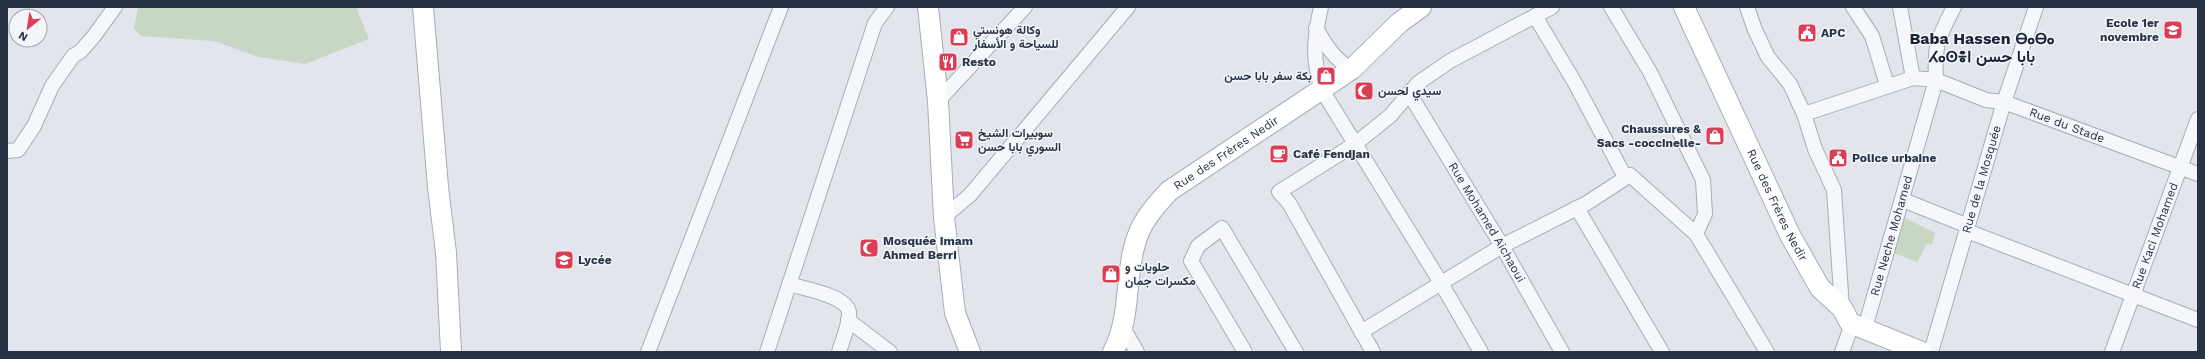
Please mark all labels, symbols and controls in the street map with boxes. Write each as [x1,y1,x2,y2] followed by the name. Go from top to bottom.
[8,8,48,48] north arrow
[2100,16,2160,44] place label: Ecole 1er novembre
[2162,19,2184,41] school or university icon: Ecole 1er novembre
[1796,22,1818,44] public building icon: APC
[972,23,1059,52] place label: وكالة هونستي للسياحة و الأسفار
[948,26,970,48] shop icon: وكالة هونستي للسياحة و الأسفار
[1821,26,1845,40] place label: APC
[16,29,30,44] text: N
[1909,29,2055,66] district label: Baba Hassen ⴱⴰⴱⴰ ⵃⴰⵙⴻⵏ بابا حسن
[937,51,959,73] restaurant icon: Resto
[962,55,996,69] place label: Resto
[1315,65,1337,87] shop icon: بكة سفر بابا حسن
[1224,69,1312,84] place label: بكة سفر بابا حسن
[1353,80,1375,102] mosque icon: سيدي لحسن
[1378,84,1442,101] place label: سيدي لحسن
[2027,105,2107,146] street label: Rue du Stade
[1171,113,1281,193] street label: Rue des Frères Nedir
[1597,122,1701,150] place label: Chaussures & Sacs -coccinelle-
[1959,124,2004,235] street label: Rue de la Mosquée
[1704,125,1726,147] shop icon: Chaussures & Sacs -coccinelle-
[978,126,1061,157] place label: سوبيرات الشيخ السوري بابا حسن
[953,129,975,151] supermarket icon: سوبيرات الشيخ السوري بابا حسن
[1268,143,1290,165] cafe icon: Café Fendjan
[1293,147,1370,161] place label: Café Fendjan
[1744,147,1810,264] street label: Rue des Frères Nedir
[1827,147,1849,169] public building icon: Police urbaine
[1852,151,1937,165] place label: Police urbaine
[1446,160,1528,285] street label: Rue Mohamed Aichaoui
[1868,174,1915,298] street label: Rue Neche Mohamed
[2129,181,2181,291] street label: Rue Kaci Mohamed
[883,234,973,262] place label: Mosquée Imam Ahmed Berri
[858,237,880,259] mosque icon: Mosquée Imam Ahmed Berri
[553,249,575,271] school or university icon: Lycée
[578,253,612,267] place label: Lycée
[1125,260,1196,289] place label: حلويات و مكسرات جمان
[1100,263,1122,285] shop icon: حلويات و مكسرات جمان

